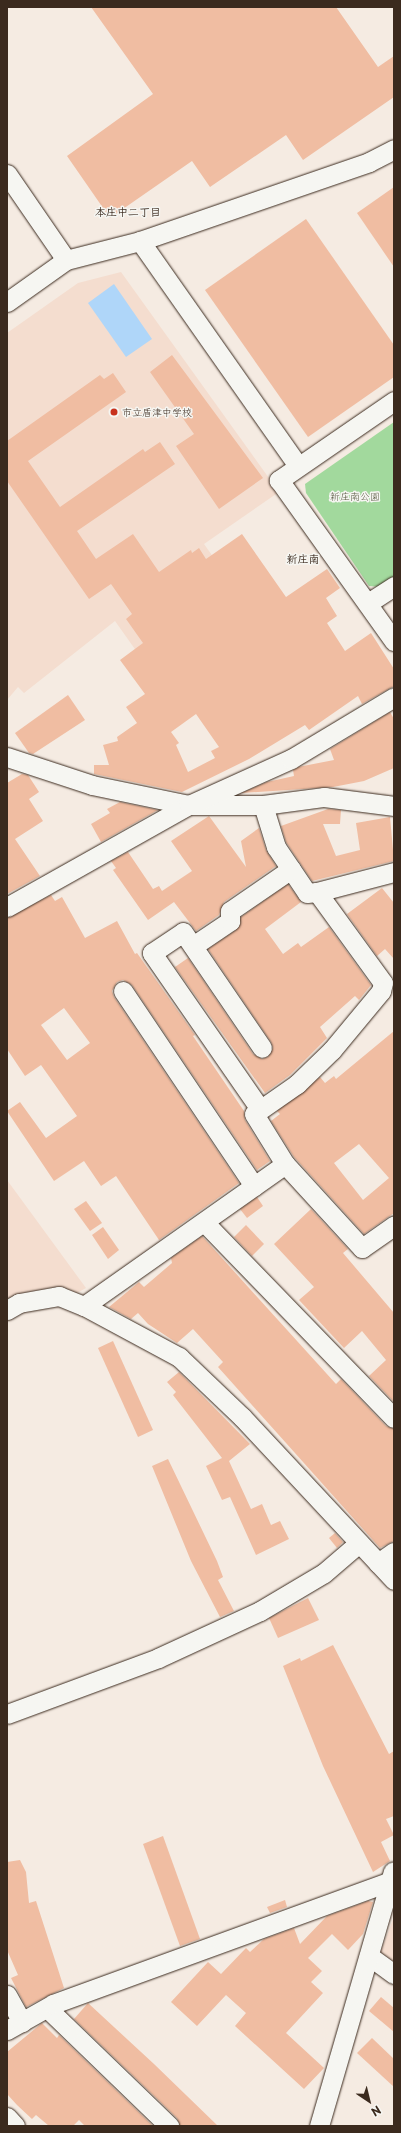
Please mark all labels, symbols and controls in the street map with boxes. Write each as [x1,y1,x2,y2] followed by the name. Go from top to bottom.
[95,205,161,219] district label: 本庄中二丁目
[122,406,192,418] place label: 市立盾津中学校
[109,407,119,417] marker: 市立盾津中学校
[330,490,380,502] park label: 新庄南公園
[287,552,319,566] district label: 新庄南
[349,2081,389,2121] north arrow
[368,2102,385,2121] text: N

